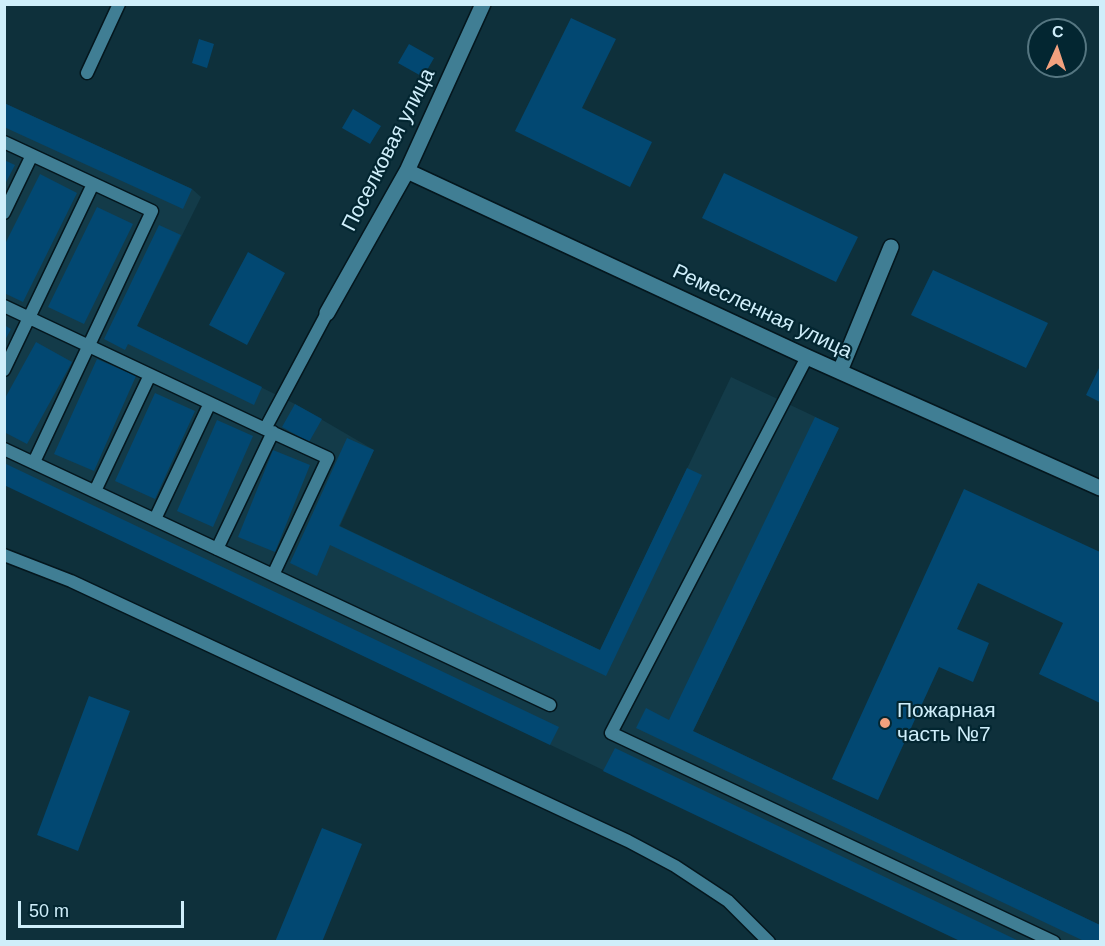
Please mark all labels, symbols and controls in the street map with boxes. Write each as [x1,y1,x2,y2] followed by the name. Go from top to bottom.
[1027,18,1087,78] north arrow
[1052,23,1064,40] text: С
[337,64,441,236] street label: Поселковая улица
[668,259,856,365] street label: Ремесленная улица
[897,698,996,748] place label: Пожарная часть №7
[878,716,892,730] marker: Пожарная часть №7
[21,889,188,927] scale bar
[29,901,69,921] text: 50 m

